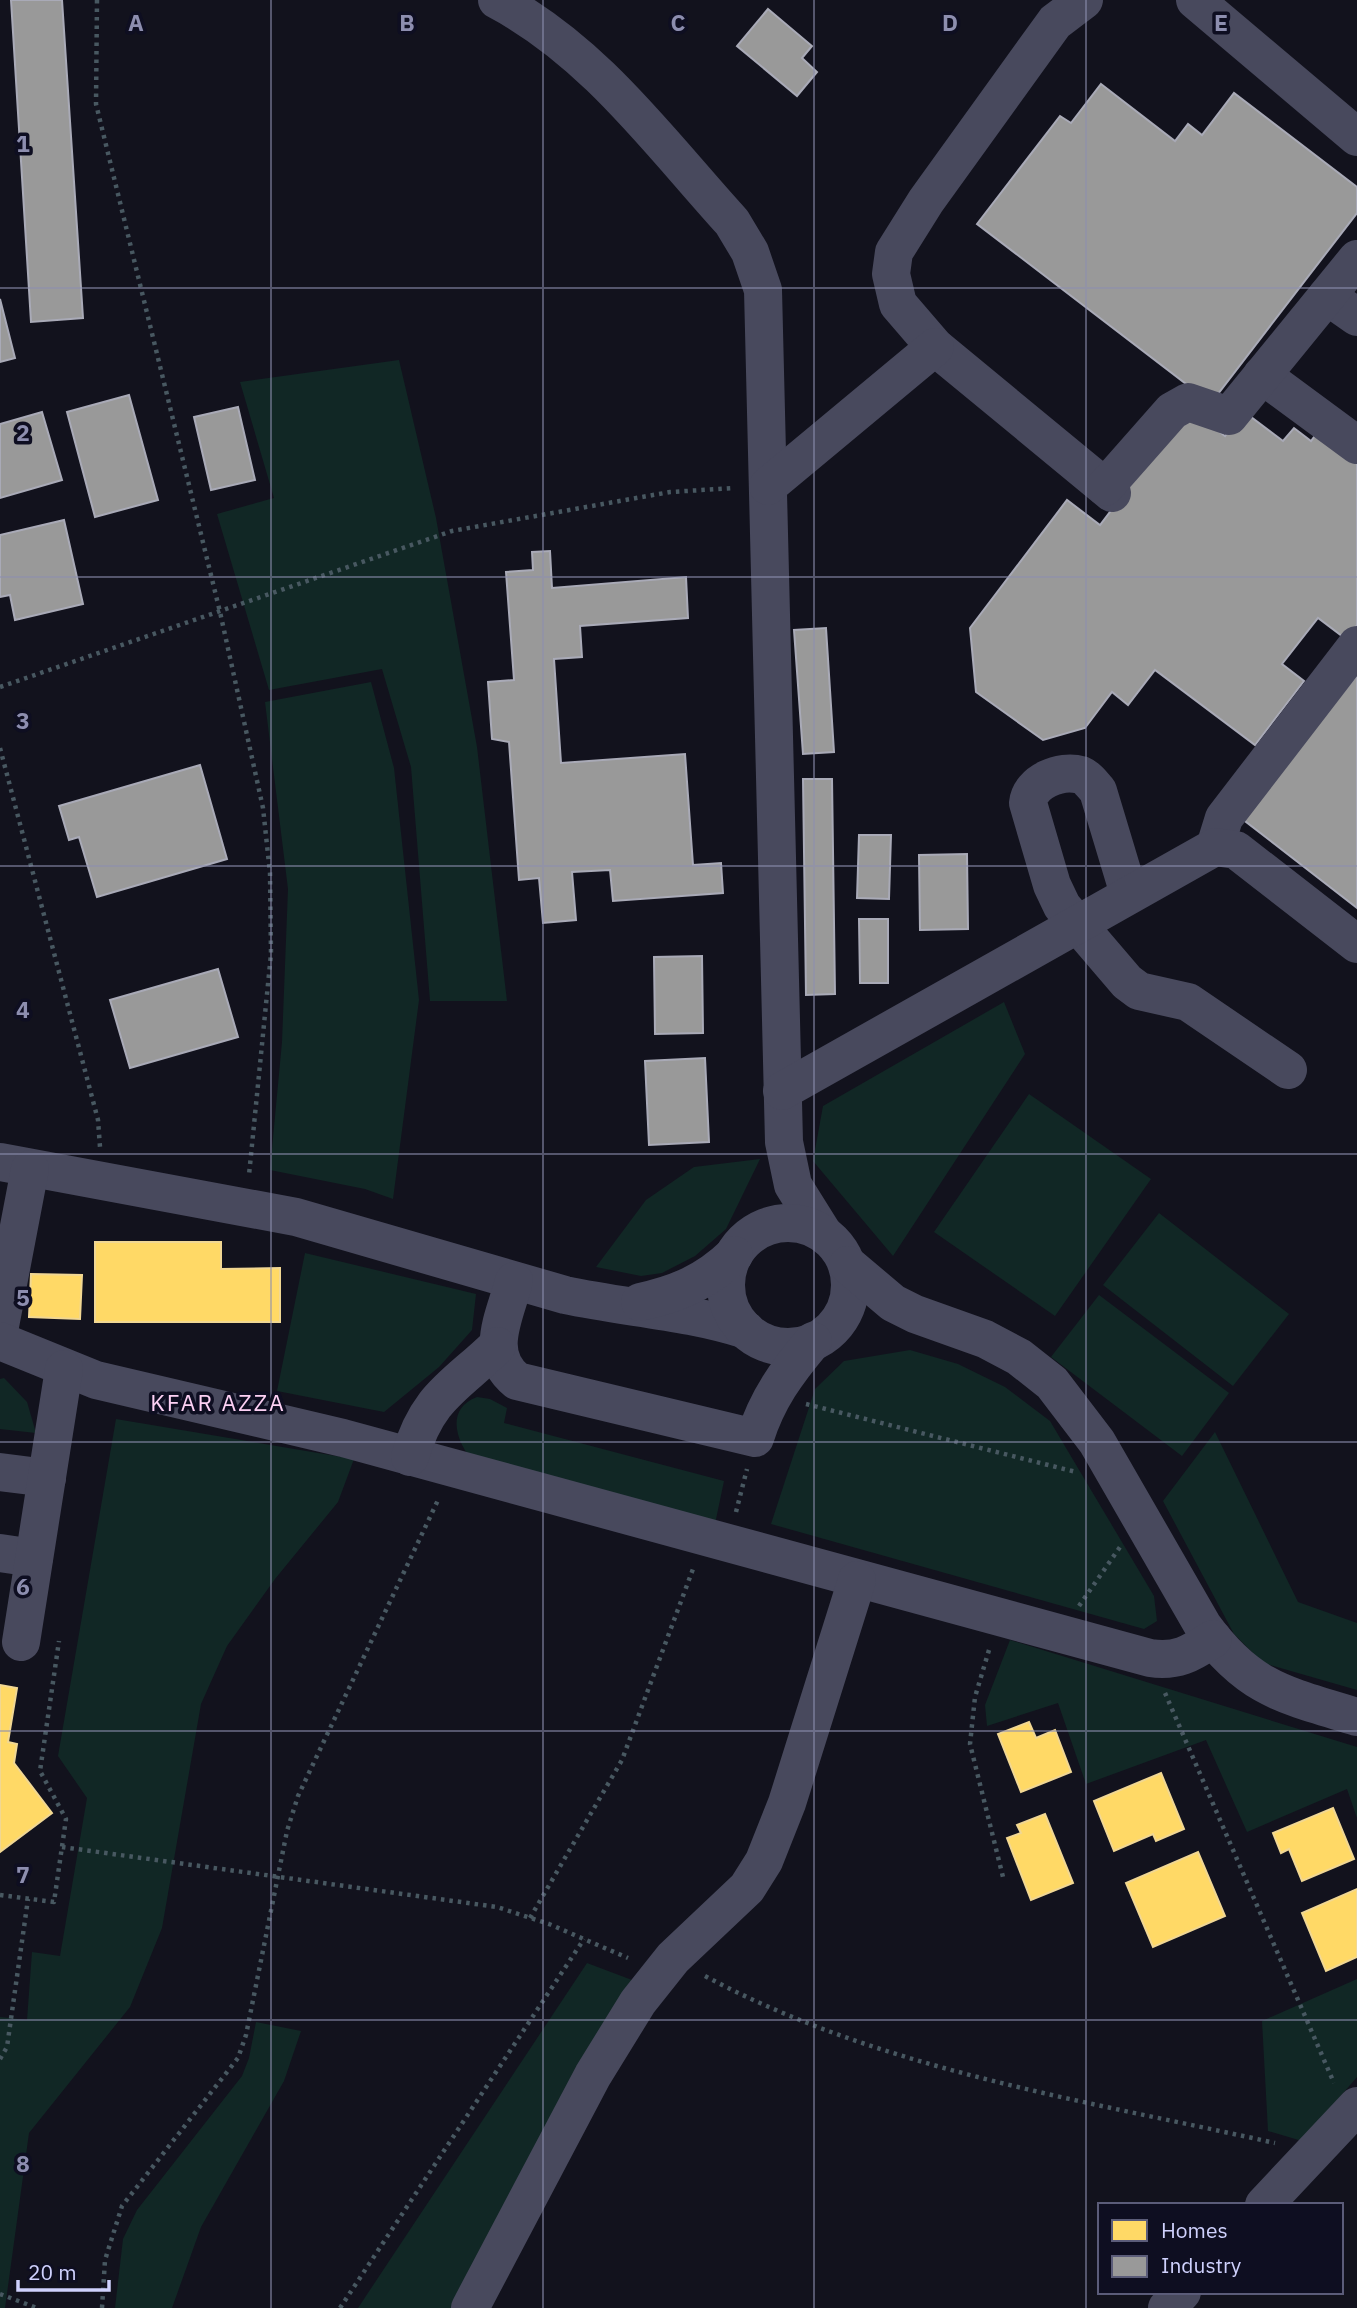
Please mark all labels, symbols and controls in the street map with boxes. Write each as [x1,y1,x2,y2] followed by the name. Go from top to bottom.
[128,7,144,37] text: A
[399,7,415,37] text: B
[671,7,686,37] text: C
[942,7,958,37] text: D
[1214,7,1228,37] text: E
[16,128,30,158] text: 1
[16,417,30,447] text: 2
[16,705,30,735] text: 3
[16,994,30,1024] text: 4
[16,1282,30,1312] text: 5
[150,1387,286,1417] district label: KFAR AZZA
[16,1571,30,1601] text: 6
[16,1859,30,1889] text: 7
[16,2148,30,2178] text: 8
[1098,2203,1343,2294] legend
[1161,2216,1228,2244] text: Homes
[18,2248,108,2292] scale bar
[1161,2251,1242,2279] text: Industry
[28,2258,77,2286] text: 20 m

